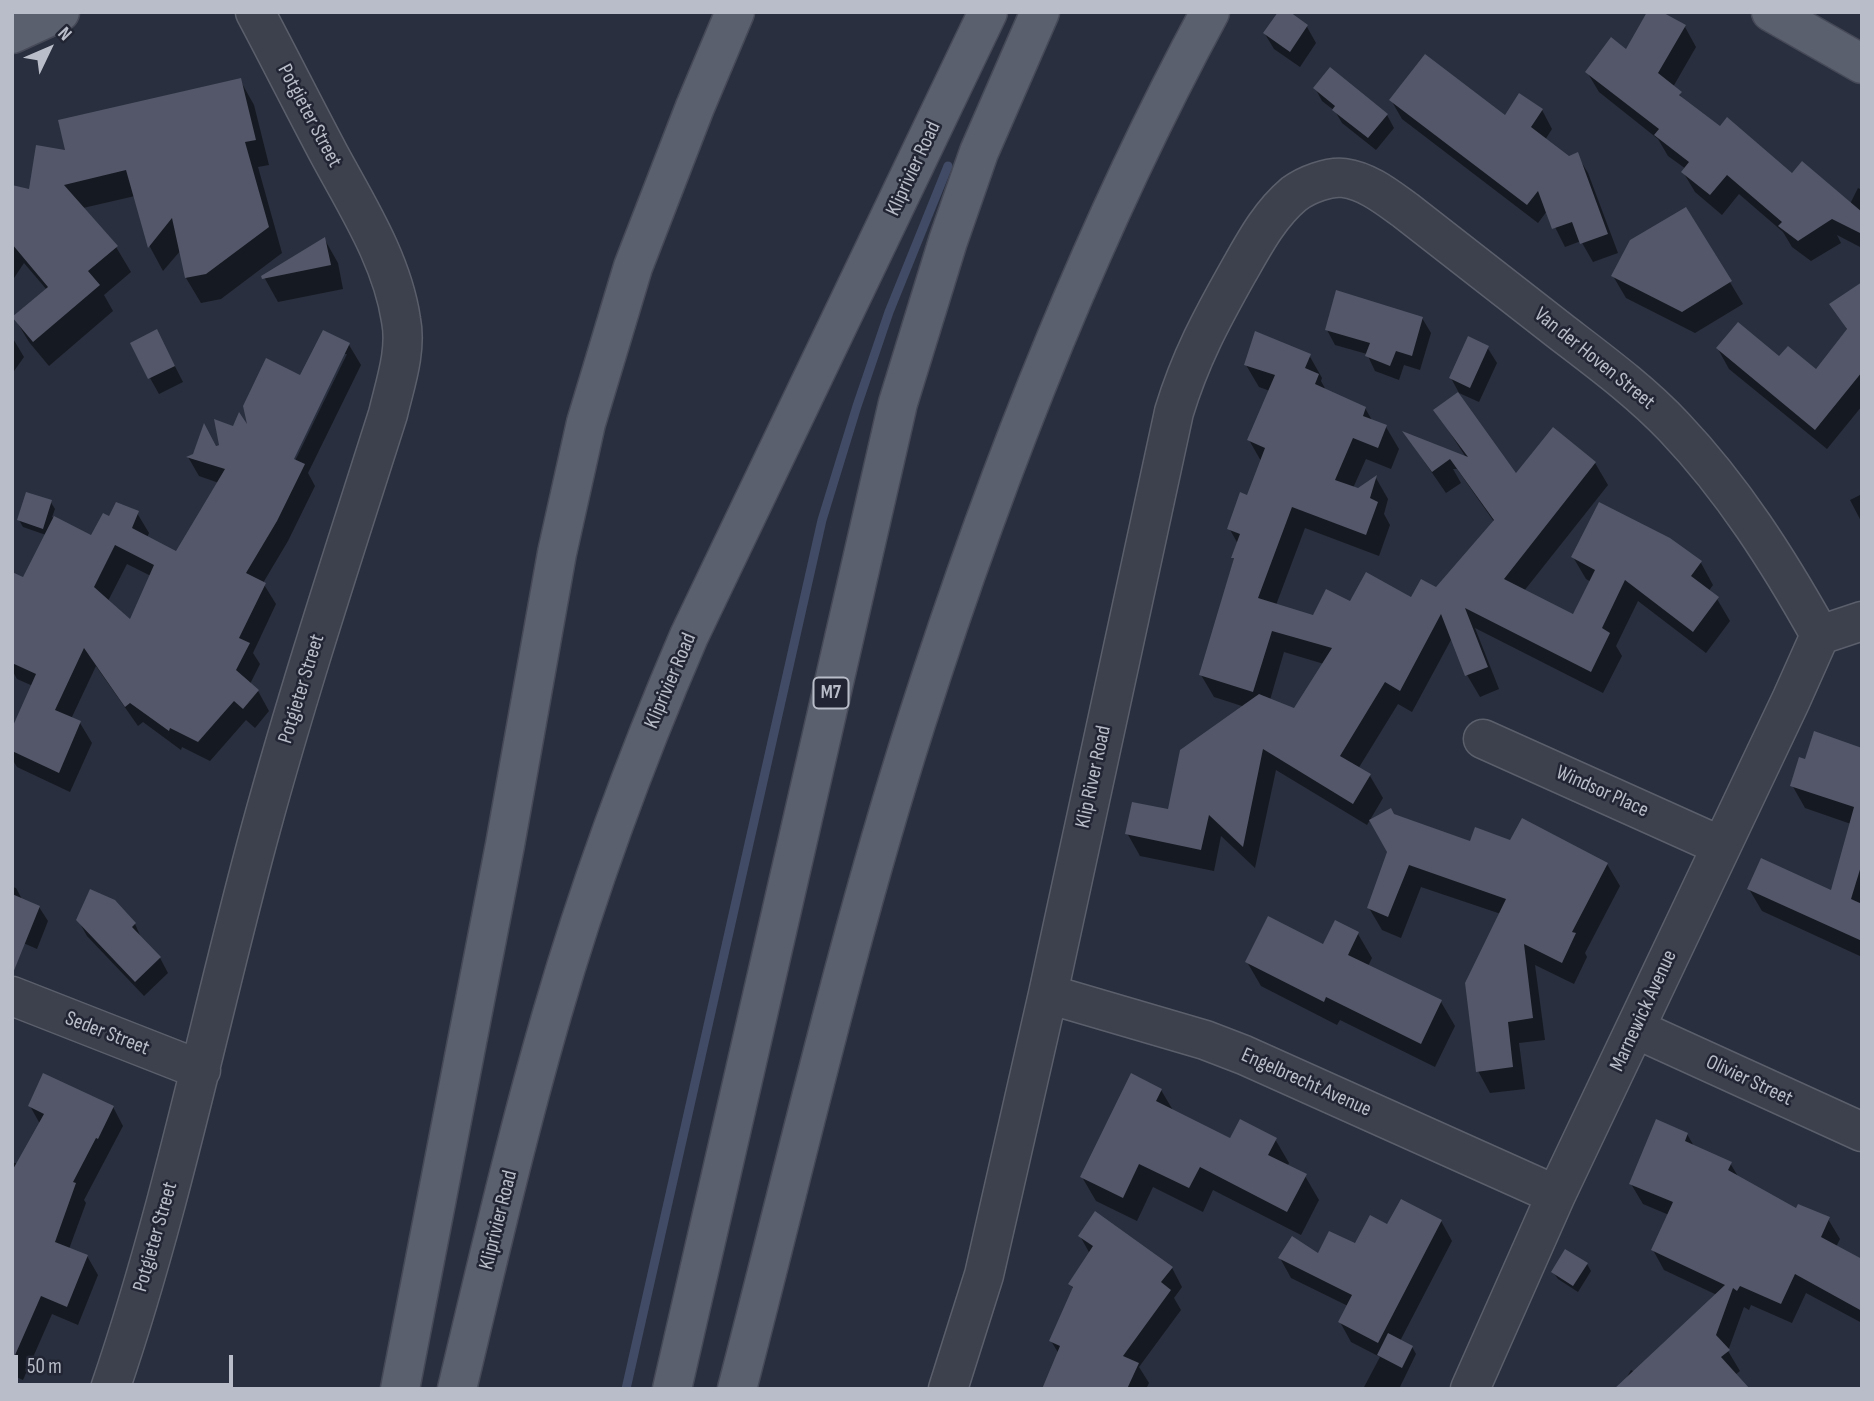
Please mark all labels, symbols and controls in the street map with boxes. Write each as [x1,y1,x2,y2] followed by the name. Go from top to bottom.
[14,14,84,84] north arrow
[53,22,76,46] text: N
[271,60,347,172] street label: Potgieter Street
[881,118,947,220] street label: Kliprivier Road
[1529,303,1659,415] street label: Van der Hoven Street
[640,629,702,733] street label: Kliprivier Road
[273,631,331,747] street label: Potgieter Street
[814,678,848,708] road number: M7
[1071,723,1117,831] street label: Klip River Road
[1552,760,1652,824] street label: Windsor Place
[1605,946,1683,1076] street label: Marnewick Avenue
[61,1006,153,1062] street label: Seder Street
[1237,1043,1375,1123] street label: Engelbrecht Avenue
[1702,1050,1796,1112] street label: Olivier Street
[475,1168,523,1272] street label: Kliprivier Road
[128,1179,184,1295] street label: Potgieter Street
[18,1342,236,1386] scale bar
[27,1354,62,1379] text: 50 m

